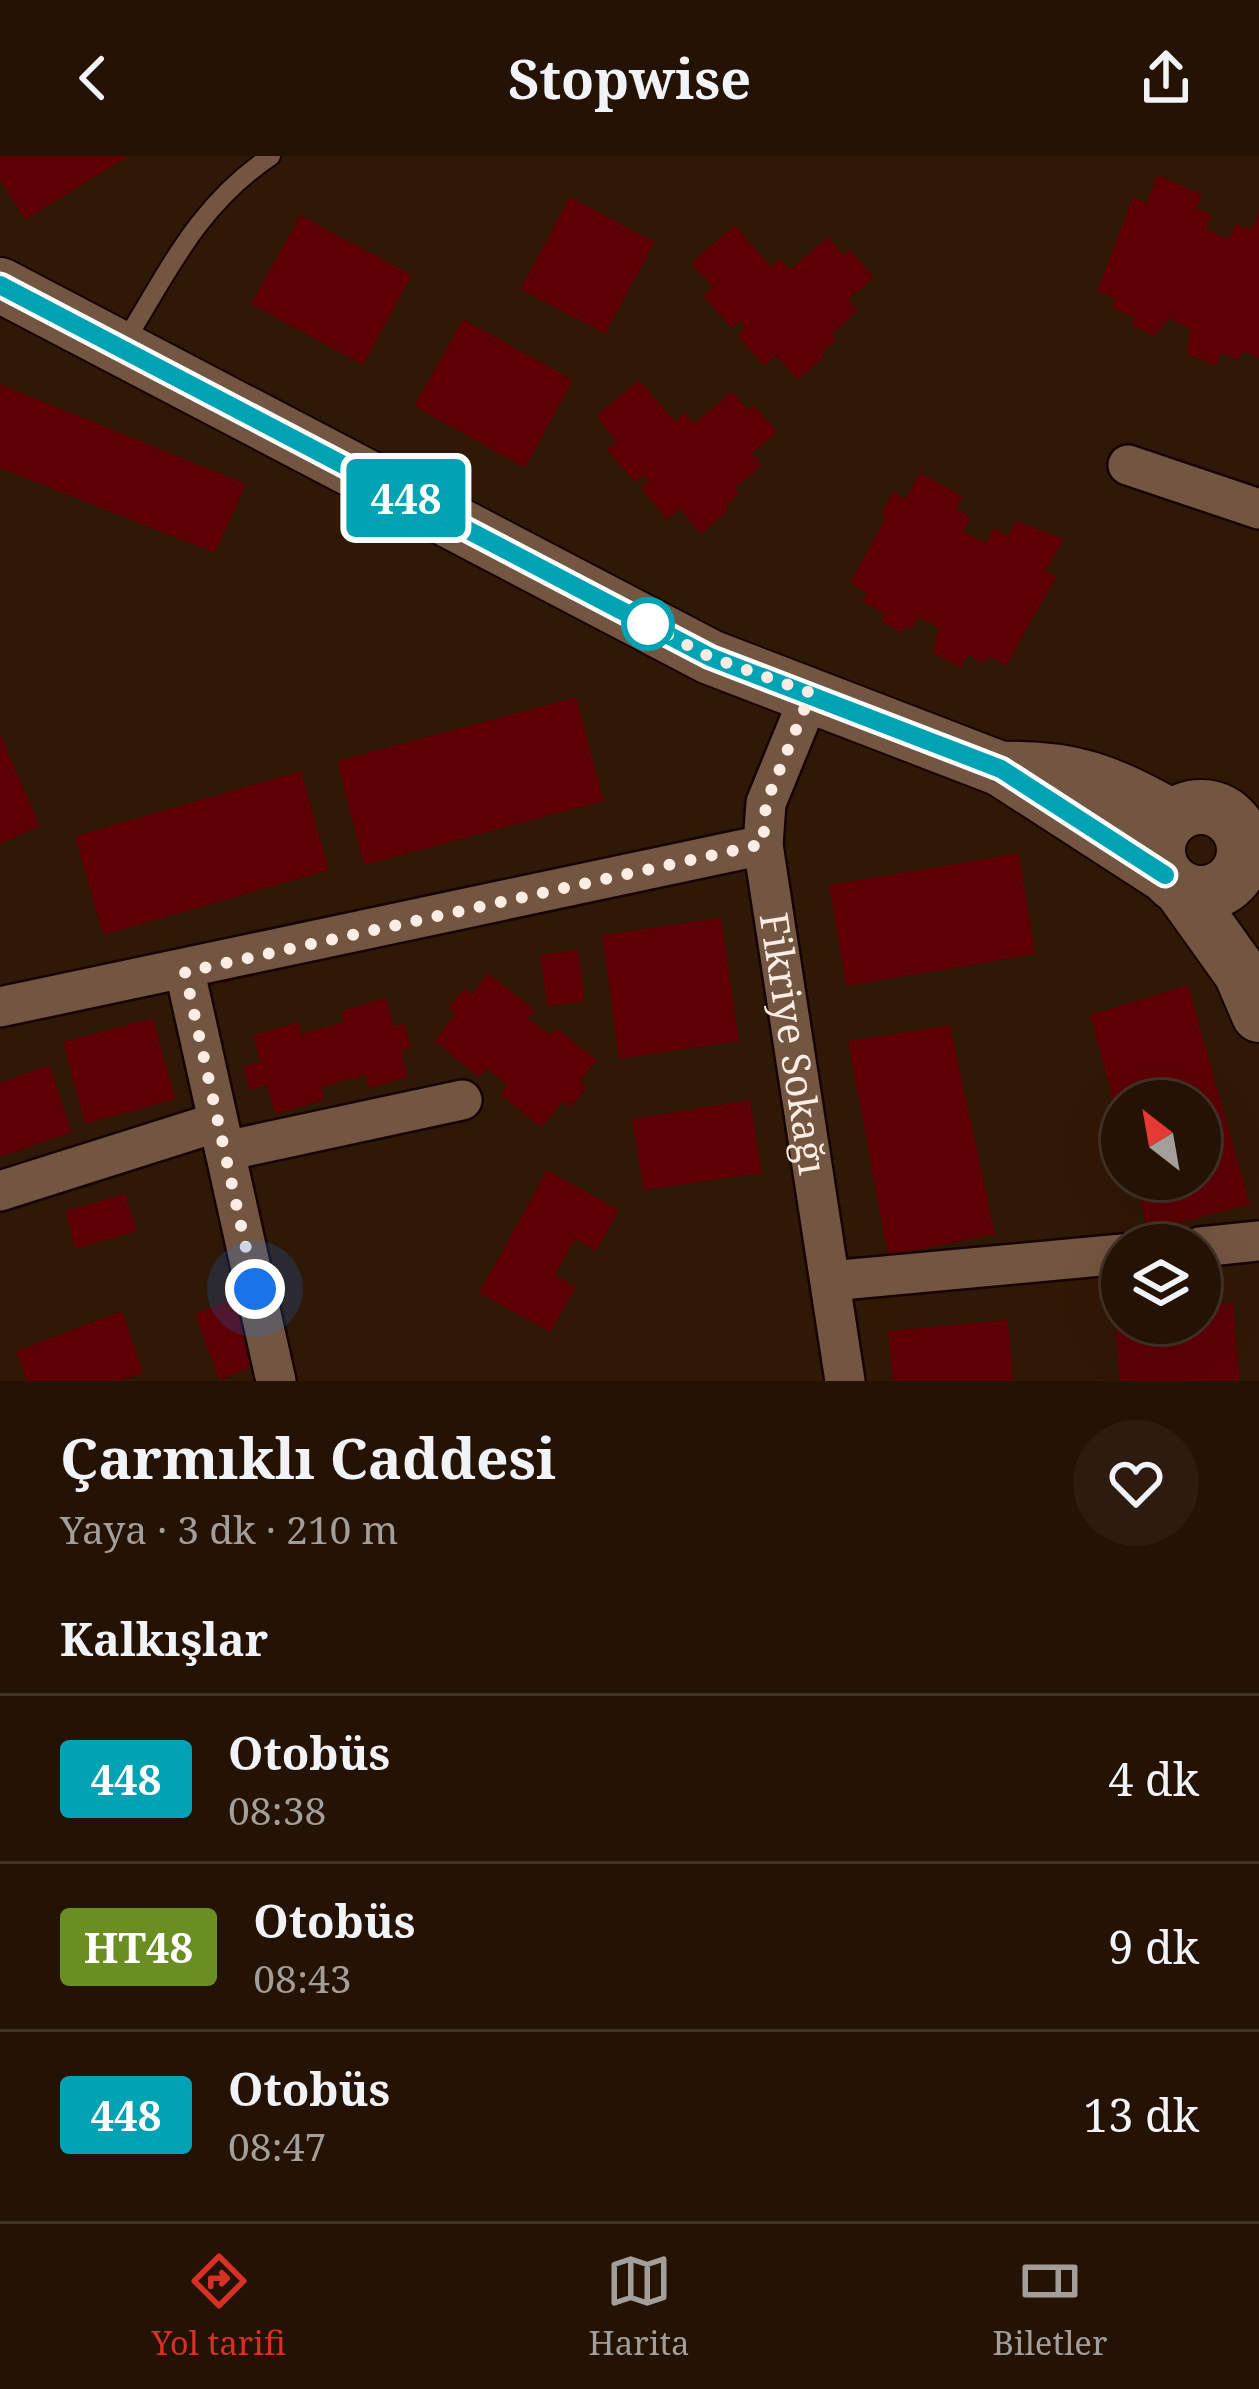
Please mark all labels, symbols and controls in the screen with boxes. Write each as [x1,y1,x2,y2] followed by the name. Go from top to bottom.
[508,41,751,115] text: Stopwise
[60,45,126,111] icon: back
[1133,45,1199,111] icon: share
[337,459,475,537] line badge: 448
[370,469,442,526] text: 448
[623,599,673,649] unlabelled marker
[749,909,841,1178] street label: Fikriye Sokağı
[1101,1080,1221,1200] north arrow
[1101,1080,1221,1344] map controls
[1101,1224,1221,1344] button: layers
[225,1259,285,1319] your location
[60,1418,556,1496] text: Çarmıklı Caddesi
[1073,1420,1199,1546] button: heart
[60,1502,398,1555] text: Yaya · 3 dk · 210 m
[60,1608,268,1669] text: Kalkışlar
[228,1722,390,1783] text: Otobüs
[1108,1748,1199,1809] text: 4 dk
[90,1750,162,1807] text: 448
[228,1783,326,1836] text: 08:38
[253,1890,415,1951] text: Otobüs
[1108,1916,1199,1977] text: 9 dk
[84,1918,193,1975] text: HT48
[253,1951,352,2004] text: 08:43
[228,2058,390,2119] text: Otobüs
[1083,2084,1199,2145] text: 13 dk
[90,2086,162,2143] text: 448
[228,2119,326,2172] text: 08:47
[151,2248,286,2365] tab: Yol tarifi
[589,2248,690,2365] tab: Harita
[993,2248,1108,2365] tab: Biletler

